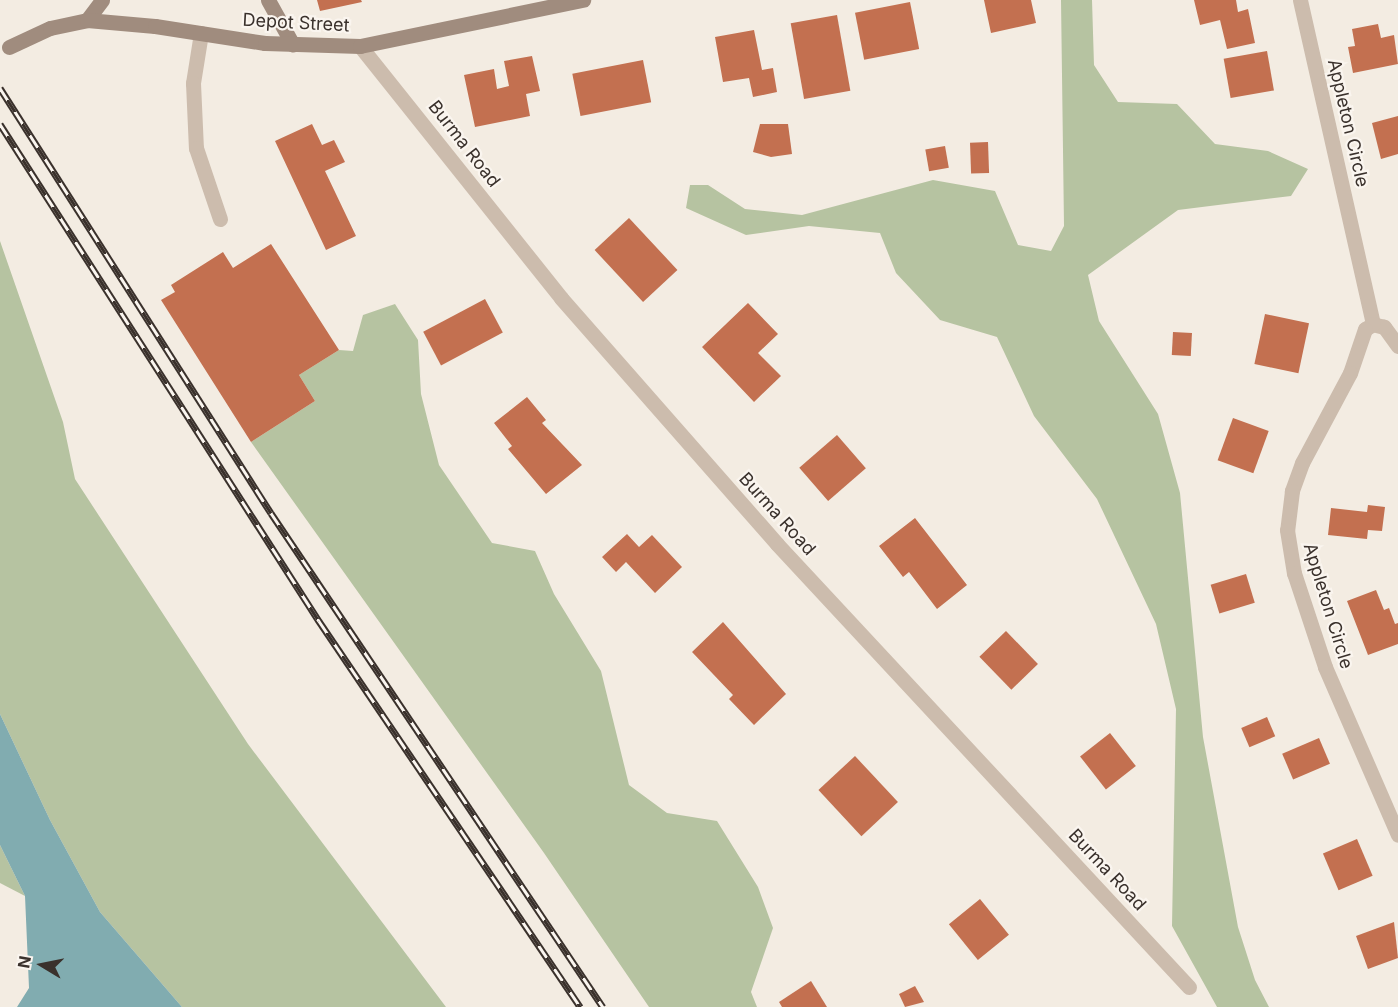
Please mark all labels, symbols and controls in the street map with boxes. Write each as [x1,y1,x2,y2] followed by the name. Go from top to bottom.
[242,9,350,37] street label: Depot Street
[1323,57,1373,189] street label: Appleton Circle
[424,96,504,192] street label: Burma Road
[734,468,820,560] street label: Burma Road
[1299,540,1357,672] street label: Appleton Circle
[1064,825,1150,915] street label: Burma Road
[12,935,72,995] north arrow
[13,954,35,970] text: N

